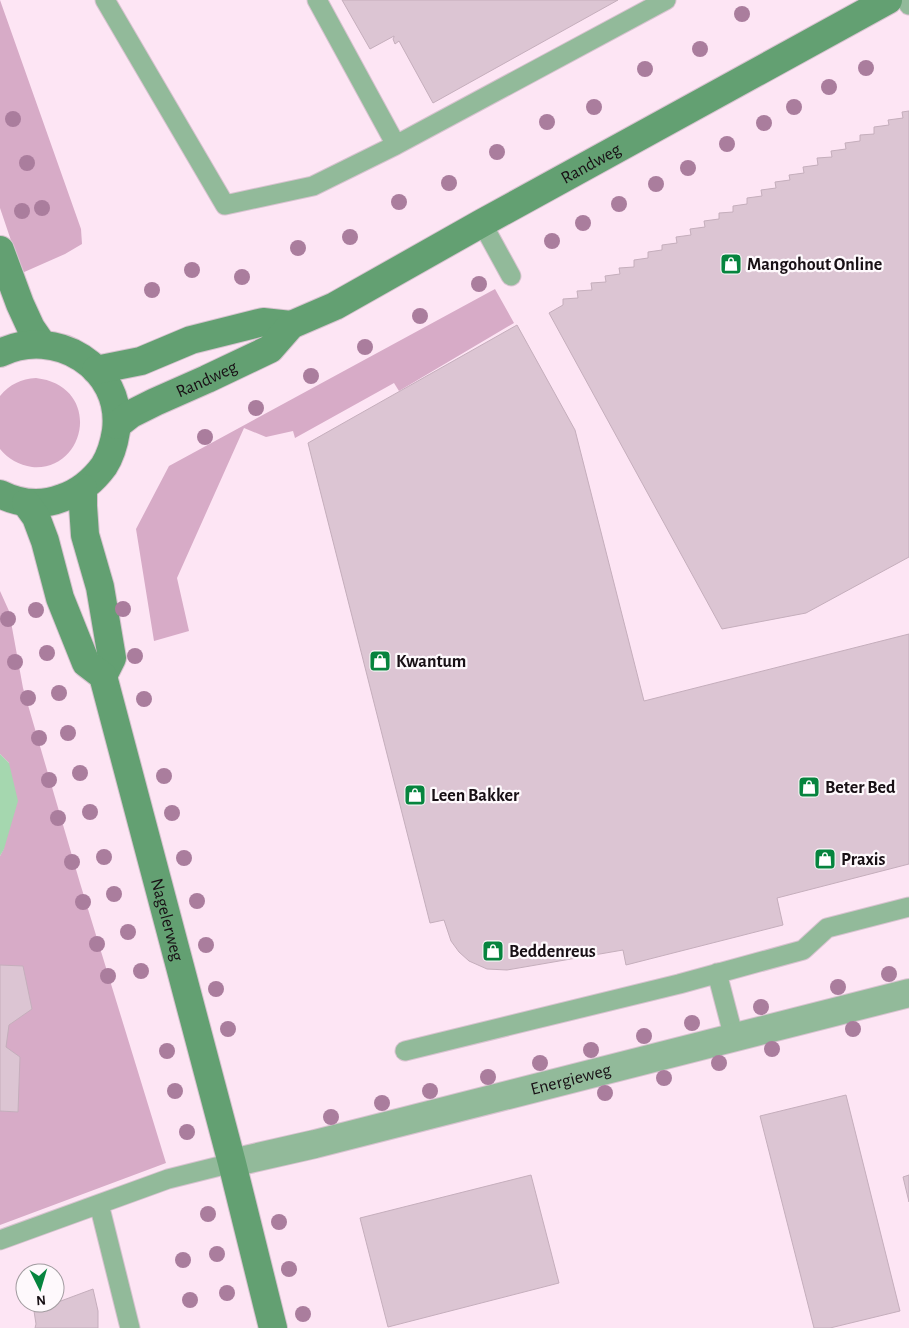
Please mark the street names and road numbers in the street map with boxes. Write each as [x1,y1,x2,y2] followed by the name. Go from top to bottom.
[558,140,624,188] street label: Randweg
[174,358,240,402] street label: Randweg
[147,876,186,963] street label: Nagelerweg
[529,1061,613,1099] street label: Energieweg

